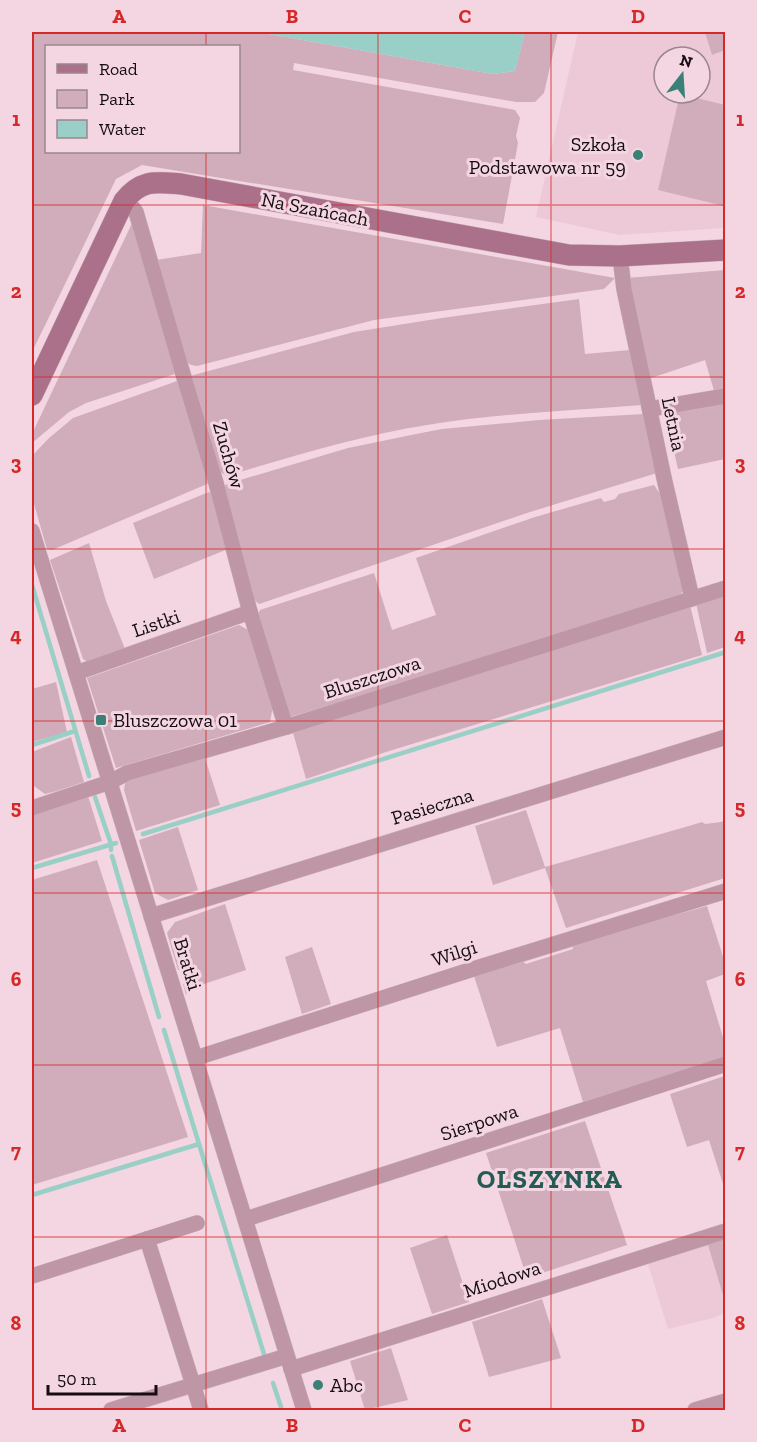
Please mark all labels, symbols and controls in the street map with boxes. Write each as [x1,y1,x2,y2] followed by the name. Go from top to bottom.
[112,4,126,28] text: A
[286,4,298,28] text: B
[459,4,472,28] text: C
[631,4,645,28] text: D
[45,45,240,153] legend
[652,45,712,105] north arrow
[678,50,695,72] text: N
[99,58,138,80] text: Road
[99,88,135,110] text: Park
[12,107,20,131] text: 1
[736,107,744,131] text: 1
[99,118,146,140] text: Water
[469,132,626,179] place label: Szkoła Podstawowa nr 59
[631,148,645,162] marker: Szkoła Podstawowa nr 59
[259,187,371,231] street label: Na Szańcach
[11,279,22,303] text: 2
[735,279,746,303] text: 2
[657,395,691,453] street label: Letnia
[208,419,250,492] street label: Zuchów
[11,451,22,475] text: 3
[735,451,746,475] text: 3
[129,604,183,642] street label: Listki
[10,623,22,647] text: 4
[734,623,746,647] text: 4
[321,650,424,704] street label: Bluszczowa
[113,708,237,732] place label: Bluszczowa 01
[94,713,108,727] marker: Bluszczowa 01
[388,782,476,830] street label: Pasieczna
[11,795,21,819] text: 5
[735,795,745,819] text: 5
[428,934,480,971] street label: Wilgi
[169,935,207,993] street label: Bratki
[11,967,22,991] text: 6
[735,967,746,991] text: 6
[437,1098,521,1146] street label: Sierpowa
[11,1139,21,1163] text: 7
[735,1139,745,1163] text: 7
[477,1163,623,1195] district label: OLSZYNKA
[460,1255,544,1303] street label: Miodowa
[11,1311,22,1335] text: 8
[735,1311,746,1335] text: 8
[48,1358,156,1396] scale bar
[57,1368,97,1390] text: 50 m
[330,1373,363,1397] place label: Abc
[311,1378,325,1392] marker: Abc
[112,1413,126,1437] text: A
[286,1413,298,1437] text: B
[459,1413,472,1437] text: C
[631,1413,645,1437] text: D

